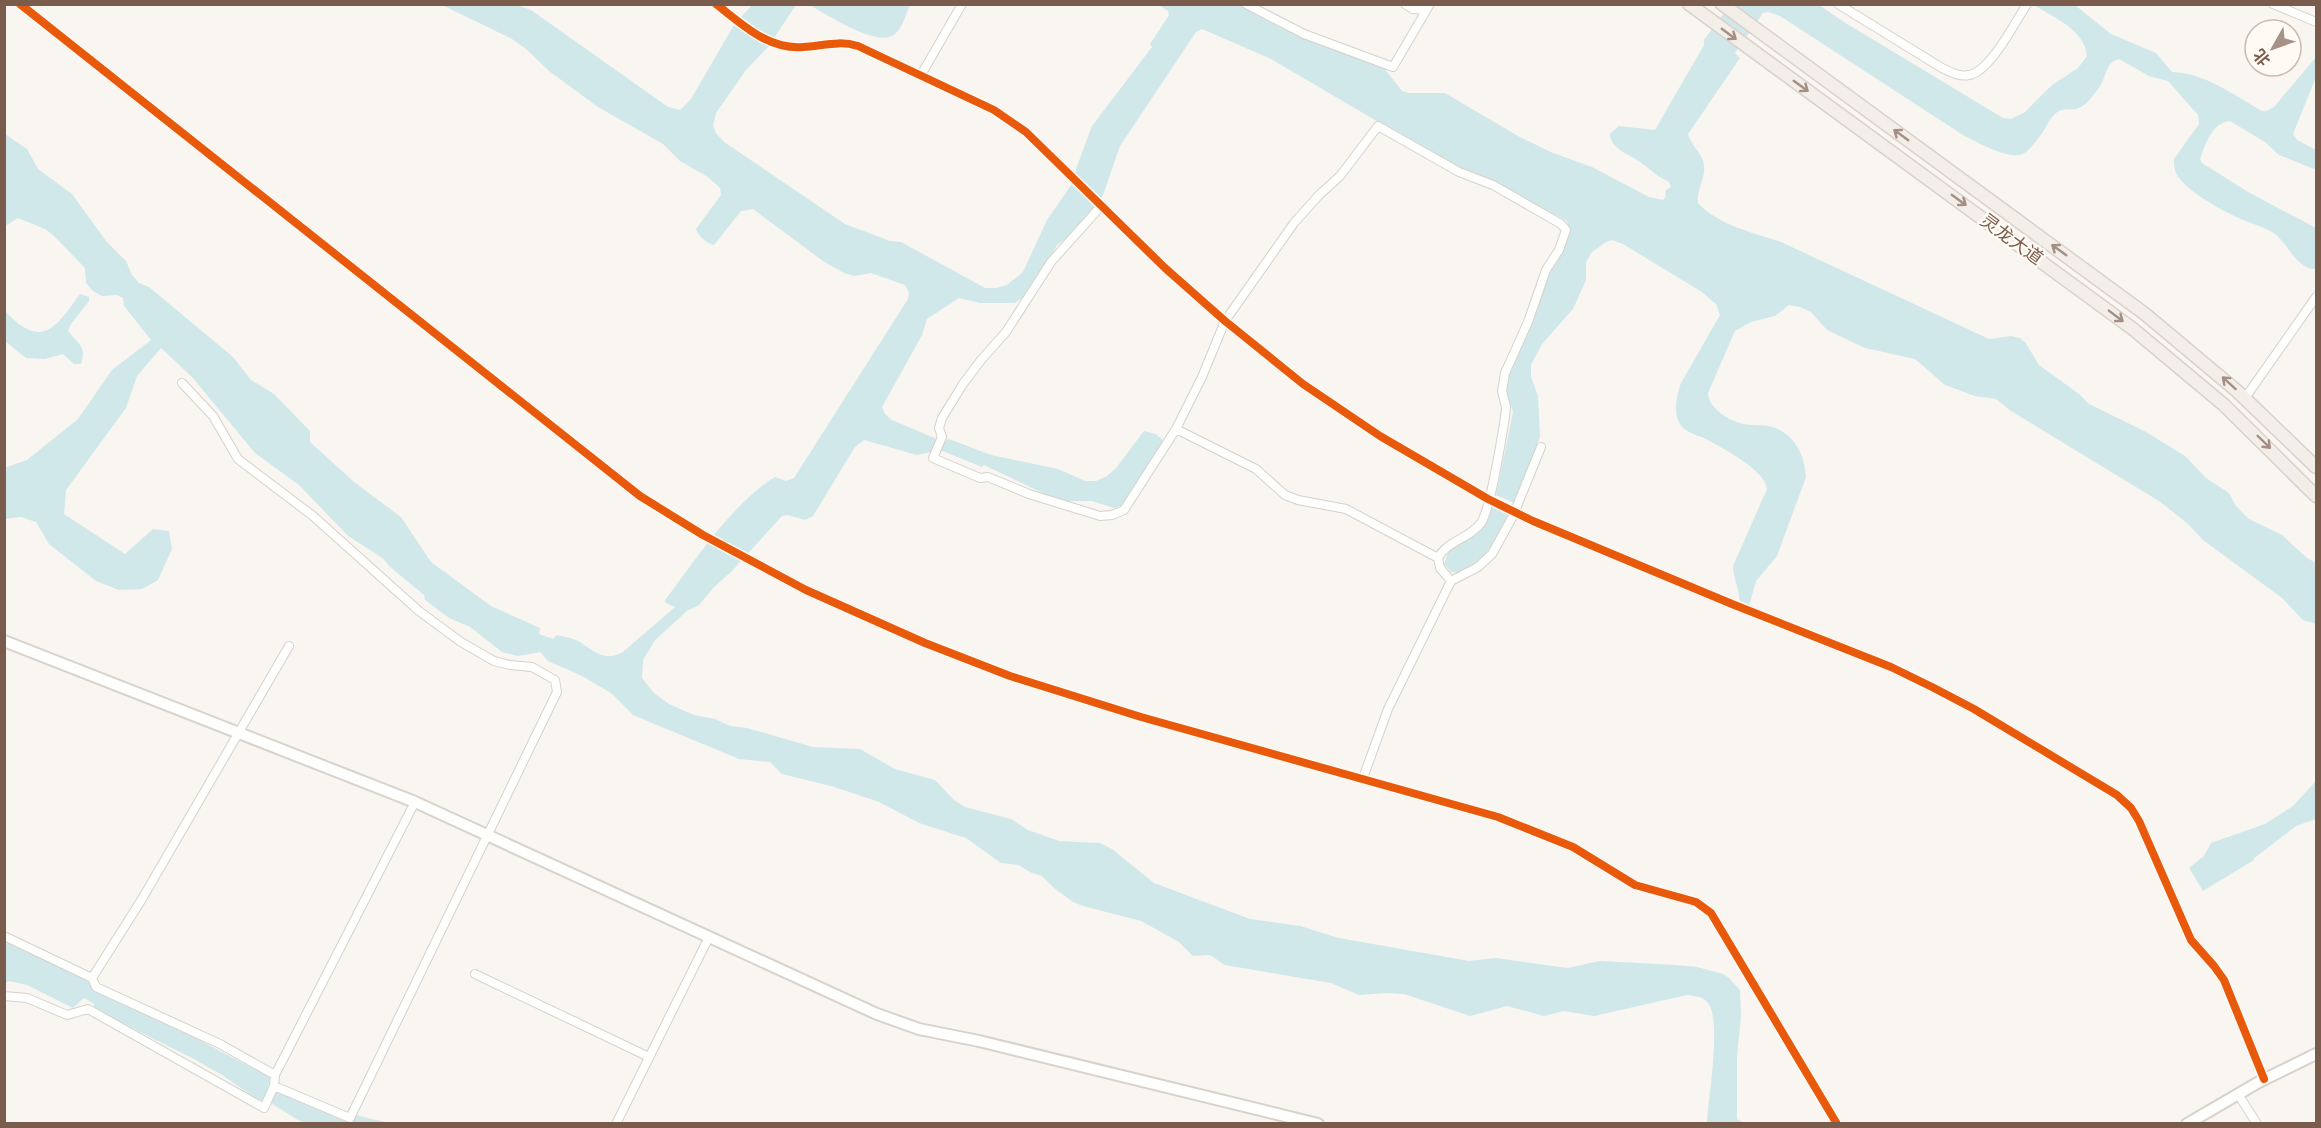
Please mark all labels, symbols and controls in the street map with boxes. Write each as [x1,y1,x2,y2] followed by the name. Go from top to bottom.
[2243,18,2303,78] north arrow
[1721,28,1737,40] one-way arrow
[2249,45,2274,70] text: 北
[1792,79,1808,92] one-way arrow
[1894,129,1910,141] one-way arrow
[1950,194,1966,206] one-way arrow
[1977,209,2047,269] street label: 灵龙大道
[2051,244,2067,256] one-way arrow
[2107,309,2123,322] one-way arrow
[2222,376,2237,390] one-way arrow
[2256,435,2271,449] one-way arrow

